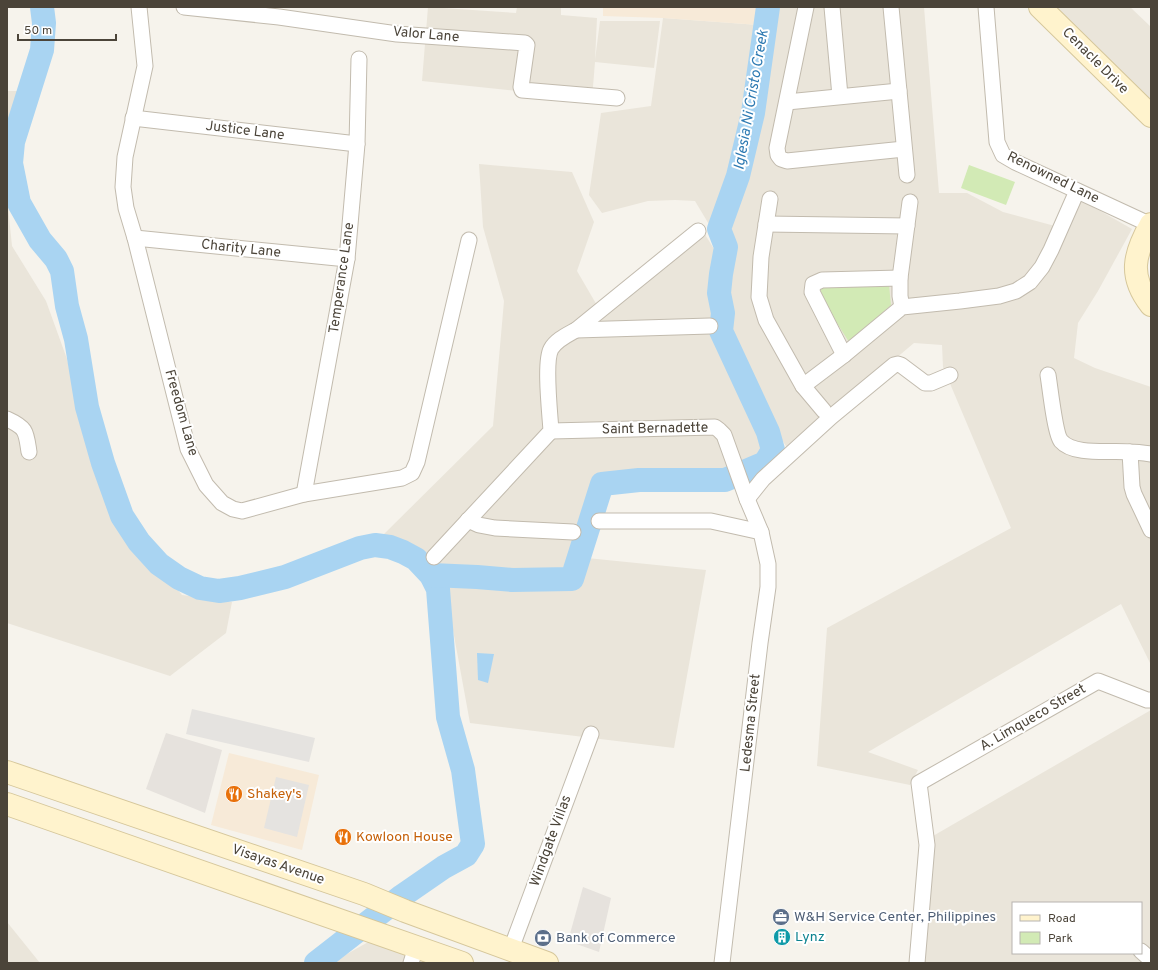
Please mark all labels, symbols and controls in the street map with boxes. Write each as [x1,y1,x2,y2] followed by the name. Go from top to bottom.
[18,16,116,42] scale bar
[24,23,52,39] text: 50 m
[392,24,460,46] street label: Valor Lane
[1058,24,1132,98] street label: Cenacle Drive
[730,28,774,172] water label: Iglesia Ni Cristo Creek
[205,118,285,144] street label: Justice Lane
[1004,148,1102,208] street label: Renowned Lane
[326,221,358,335] street label: Temperance Lane
[200,236,282,262] street label: Charity Lane
[161,368,201,458] street label: Freedom Lane
[602,420,708,438] street label: Saint Bernadette
[737,673,765,773] street label: Ledesma Street
[977,681,1089,755] street label: A. Limqueco Street
[224,784,244,804] restaurant icon: Shakey's
[247,786,302,803] place label: Shakey's
[527,793,575,889] street label: Windgate Villas
[333,827,353,847] restaurant icon: Kowloon House
[356,829,453,846] place label: Kowloon House
[229,841,327,889] street label: Visayas Avenue
[1012,902,1142,954] legend
[771,907,791,927] office icon: W&H Service Center, Philippines
[794,909,996,926] place label: W&H Service Center, Philippines
[1048,911,1076,927] text: Road
[772,927,792,947] building icon: Lynz
[533,928,553,948] bank icon: Bank of Commerce
[795,929,825,946] place label: Lynz
[556,930,676,947] place label: Bank of Commerce
[1048,931,1073,947] text: Park

